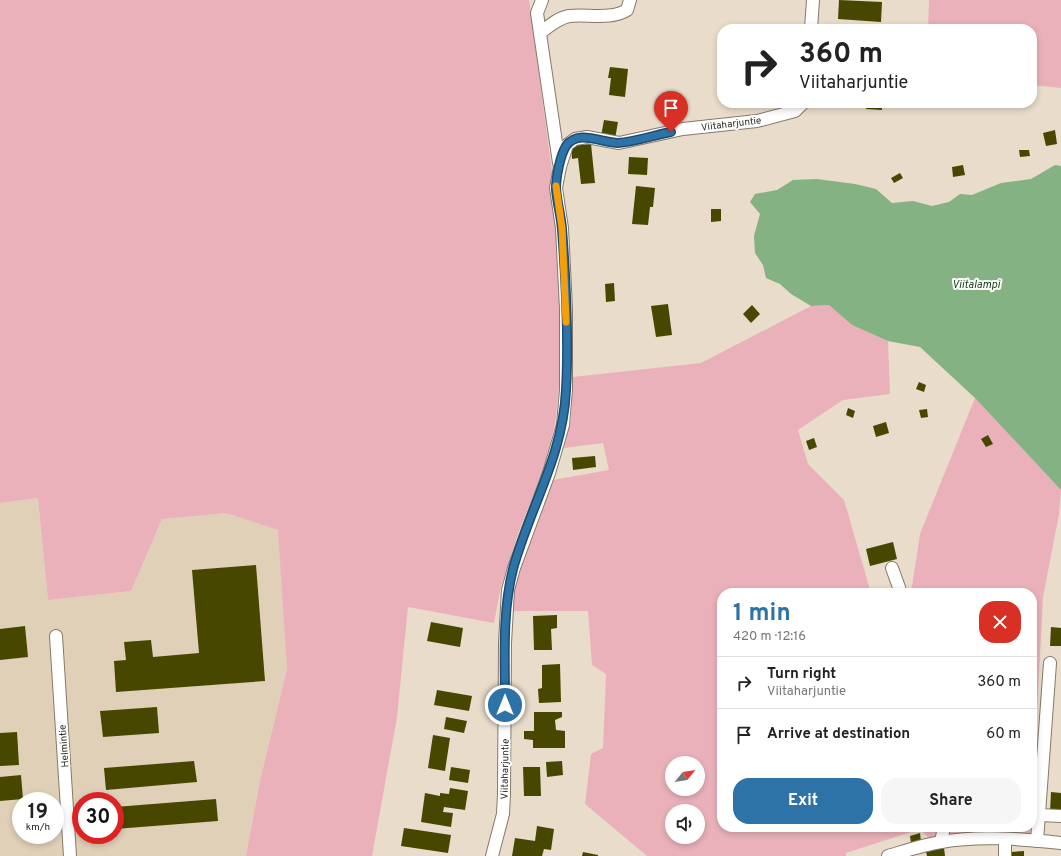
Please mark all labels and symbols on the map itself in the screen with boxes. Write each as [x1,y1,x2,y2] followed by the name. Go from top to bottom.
[654,91,688,132] pin
[700,114,762,135] street label: Viitaharjuntie
[952,278,1001,292] water label: Viitalampi
[484,684,526,726] position arrow
[57,724,72,768] street label: Helmintie
[498,739,513,799] street label: Viitaharjuntie
[665,756,705,796] north arrow
[72,792,124,844] speed limit sign: 30

